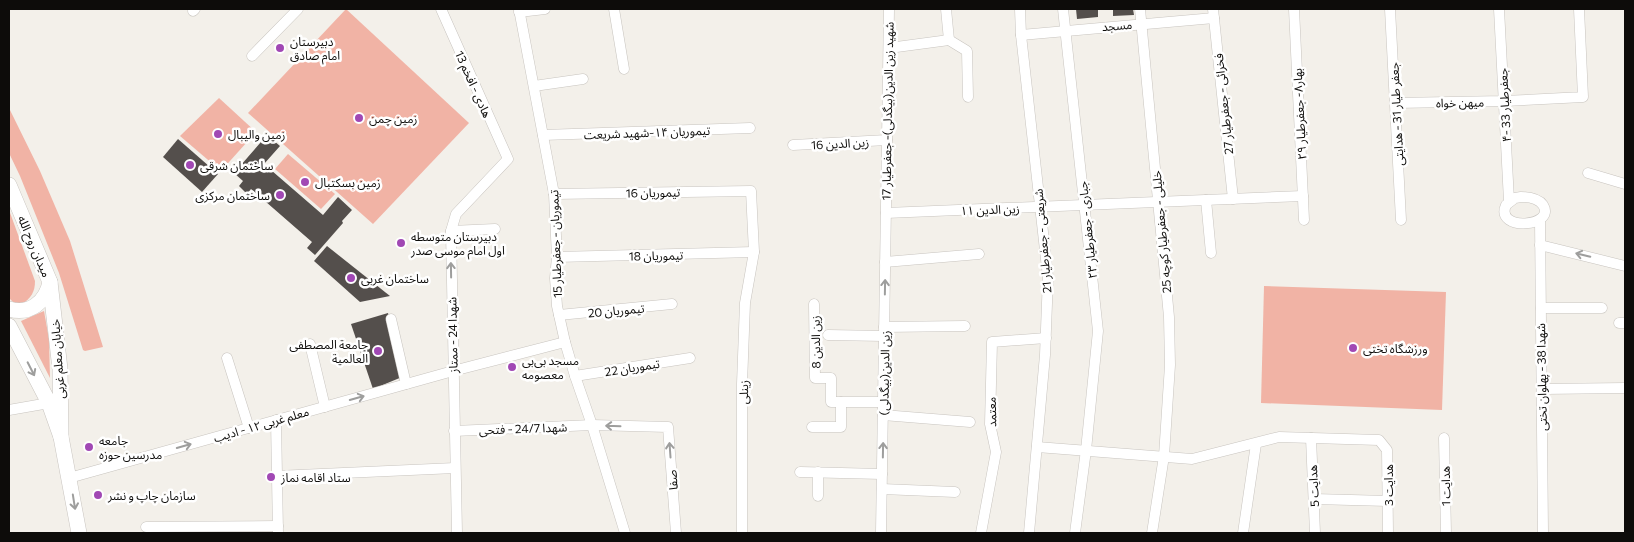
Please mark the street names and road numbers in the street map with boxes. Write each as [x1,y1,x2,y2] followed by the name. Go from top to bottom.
[1101,17,1133,34] street label: مسجد
[878,22,897,200] street label: شهید زین الدین(بیگدلی)- جعفرطیار 17
[450,48,495,121] street label: هادی - افخم 13
[1211,53,1236,155] street label: فخرائی - جعفرطیار 27
[1386,62,1407,166] street label: جعفر طیار 31 - هدایتی
[1495,67,1514,142] street label: ۴- جعفرطیار 33
[1290,68,1309,160] street label: بهار۸- جعفرطیار ۲۹
[1436,95,1484,110] street label: میهن خواه
[584,123,711,142] street label: تیموریان ۱۴-شهید شریعت
[811,134,869,153] street label: زین الدین 16
[1149,170,1175,294] street label: خلیلی - جعفرطیار کوچه 25
[1075,180,1100,279] street label: جباری - جعفرطیار ۲۳
[626,185,681,201] street label: تیموریان 16
[1030,188,1055,294] street label: شریعتی - جعفرطیار 21
[546,189,565,298] street label: تیموریان - جعفرطیار 15
[960,201,1020,218] street label: زین الدین ۱۱
[13,213,54,280] street label: میدان روح الله
[629,248,684,264] street label: تیموریان 18
[444,297,461,374] street label: شهدا 24 - ممتاز
[587,301,645,321] street label: تیموریان 20
[808,315,824,369] street label: زین الدین 8
[47,318,70,399] street label: خیابان معلم غربی
[1533,323,1551,431] street label: شهدا 38 - پهلوان تختی
[876,330,893,416] street label: زین الدین(بیگدلی)
[603,356,661,379] street label: تیموریان 22
[736,380,751,404] street label: زینلی
[984,397,998,427] street label: معتمد
[212,404,311,447] street label: معلم غربی ۱۲ - ادیب
[479,419,567,438] street label: شهدا 24/7 - فتحی
[1305,464,1322,507] street label: هدایت 5
[1381,464,1396,506] street label: هدایت 3
[1438,466,1453,506] street label: هدایت 1
[664,469,680,491] street label: صفا

